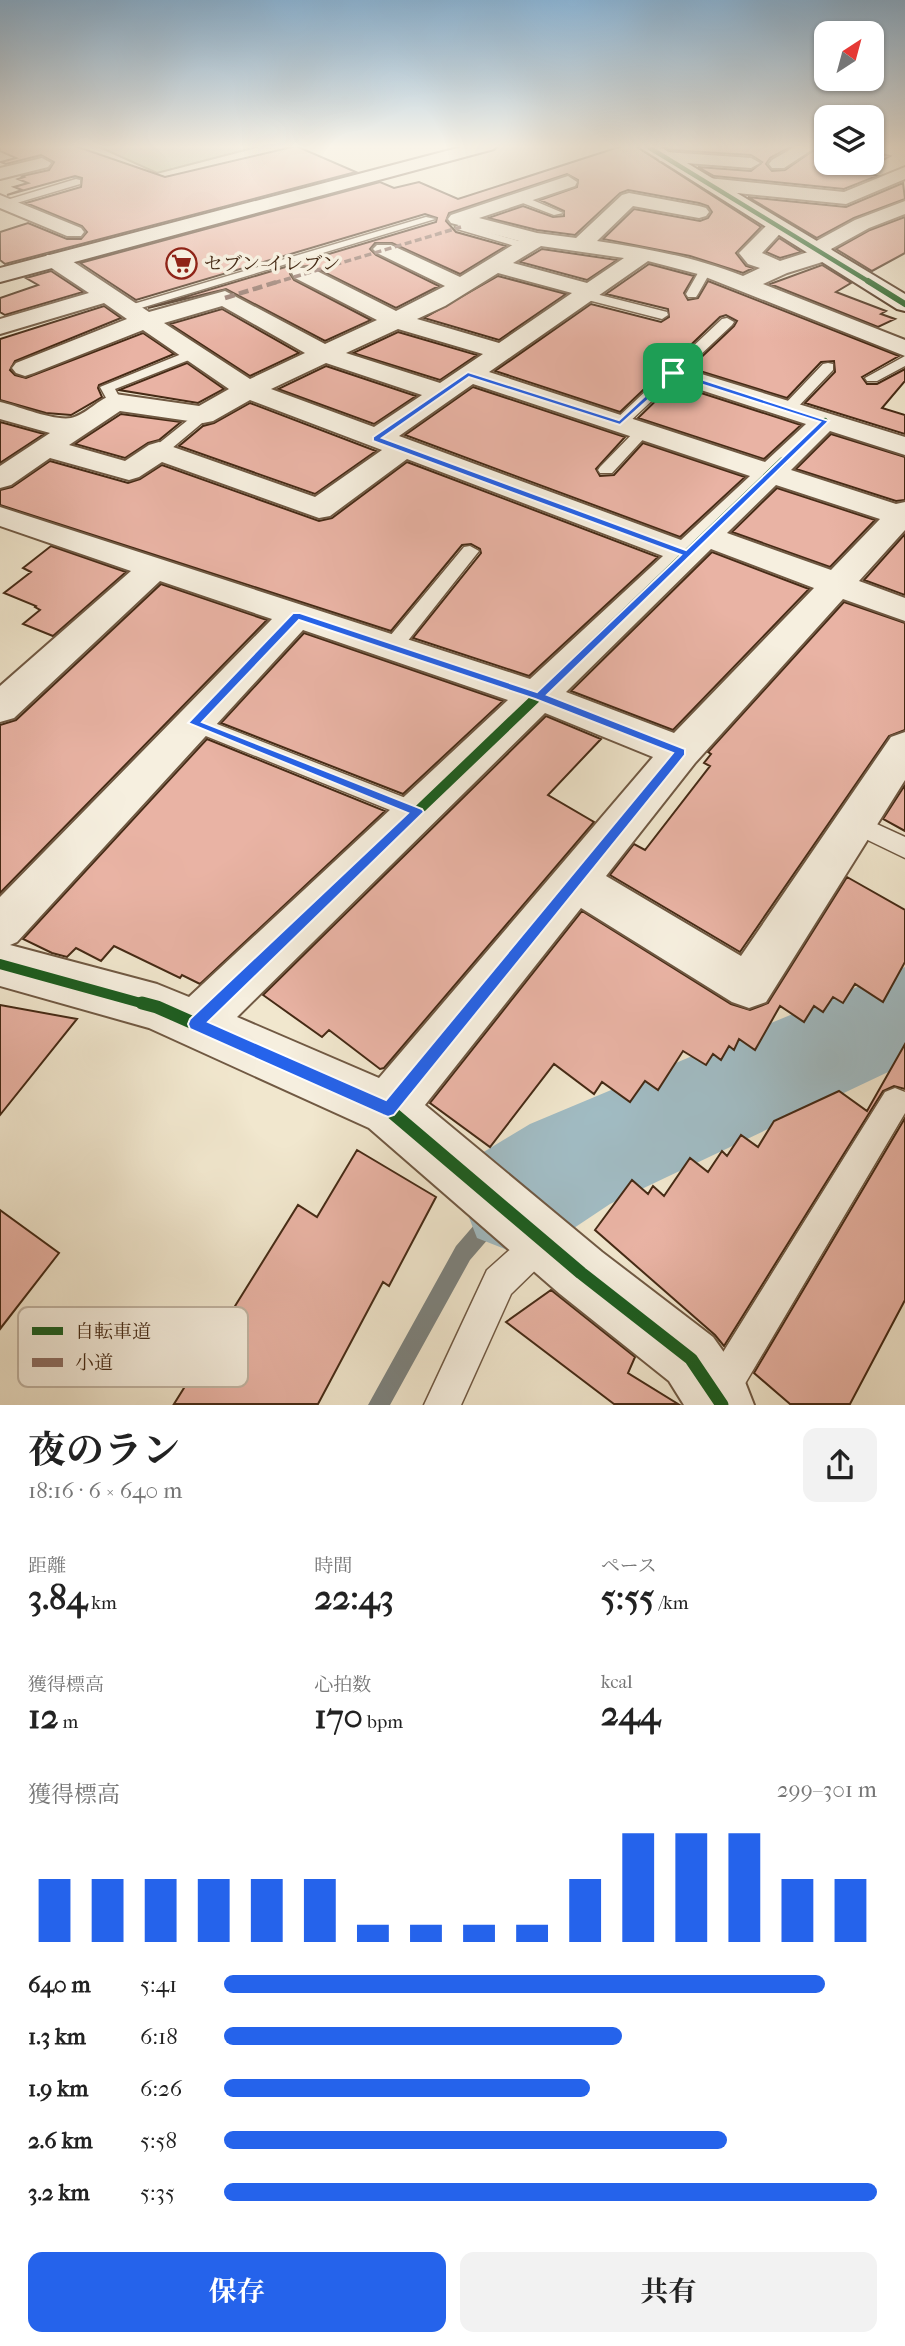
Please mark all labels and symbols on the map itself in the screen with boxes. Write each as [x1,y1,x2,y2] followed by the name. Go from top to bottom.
[814,21,884,91] north arrow
[164,246,198,280] supermarket icon: セブン-イレブン
[204,253,340,275] place label: セブン-イレブン
[643,343,703,403] pin
[18,1307,248,1387] legend
[75,1321,151,1343] text: 自転車道
[75,1352,113,1374] text: 小道

